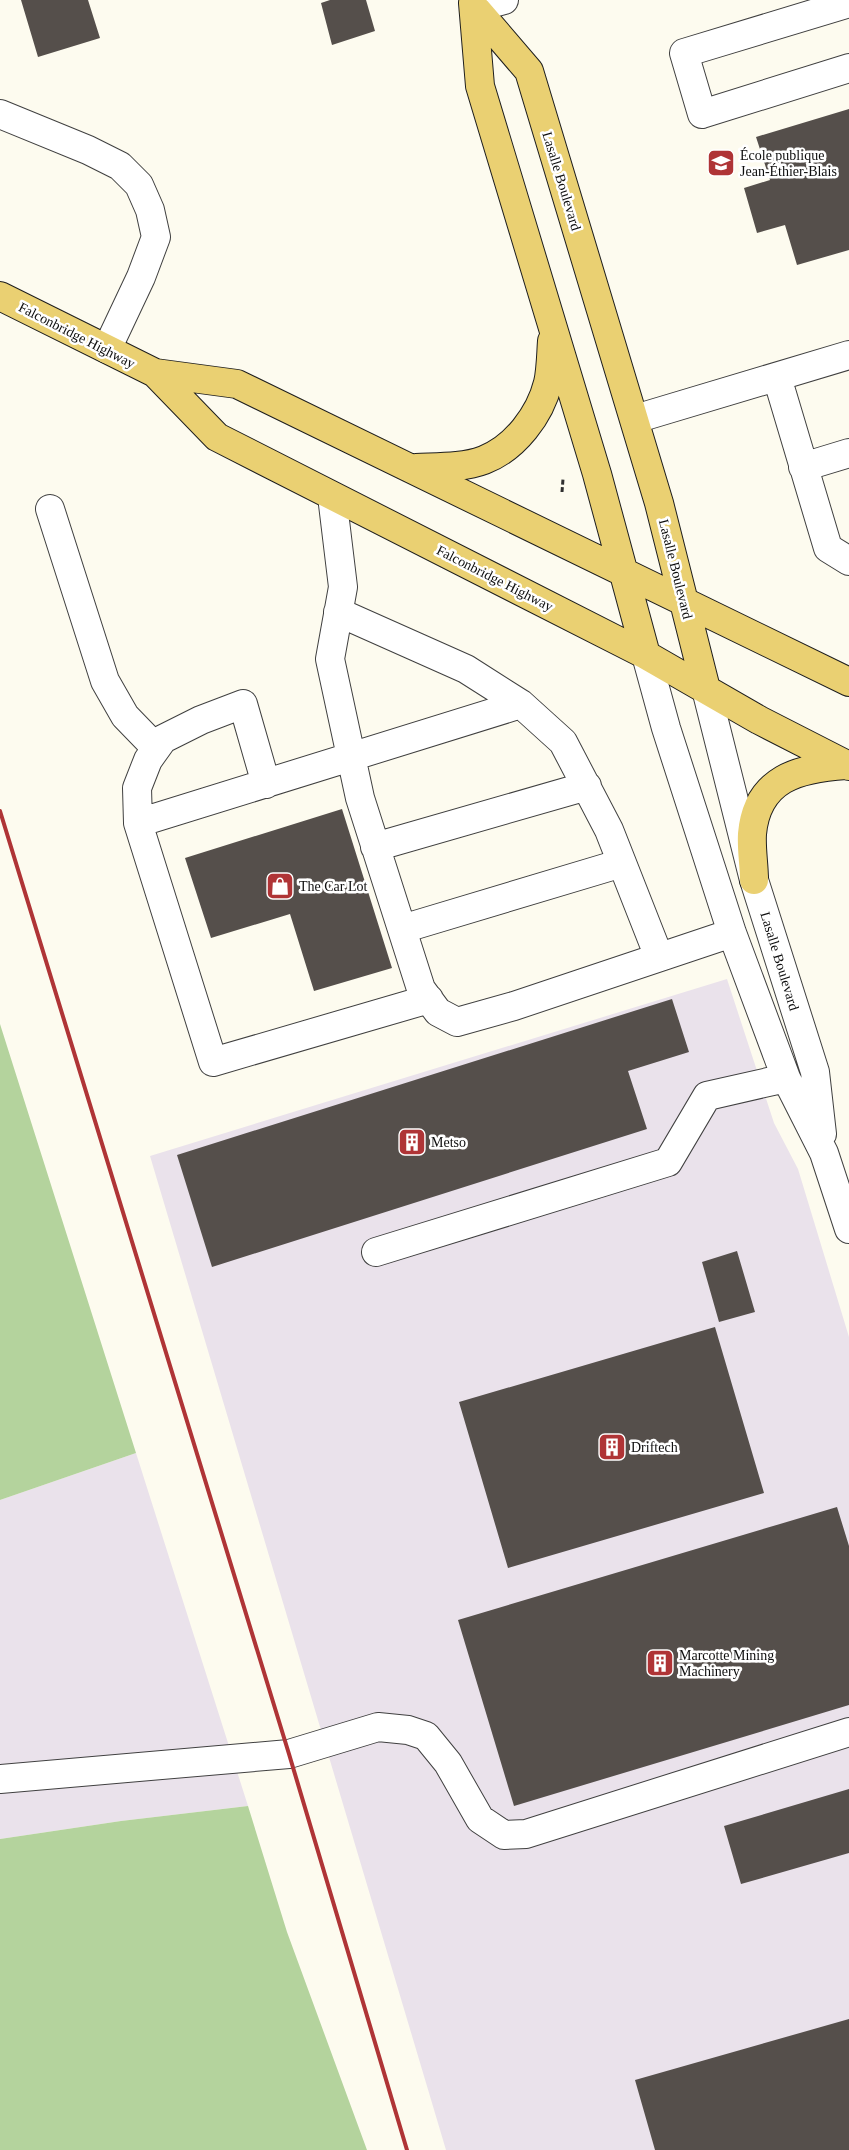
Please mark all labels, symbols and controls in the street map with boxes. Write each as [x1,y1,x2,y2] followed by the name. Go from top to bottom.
[539,130,584,232] street label: Lasalle Boulevard
[740,147,837,179] place label: École publique Jean-Éthier-Blais
[706,148,736,178] school or university icon: École publique Jean-Éthier-Blais
[16,300,138,371] street label: Falconbridge Highway
[656,518,695,621] street label: Lasalle Boulevard
[434,543,556,614] street label: Falconbridge Highway
[265,871,295,901] shop icon: The Car Lot
[299,879,368,894] place label: The Car Lot
[757,910,802,1012] street label: Lasalle Boulevard
[397,1127,427,1157] building icon: Metso
[431,1135,466,1150] place label: Metso
[597,1432,627,1462] building icon: Driftech
[631,1440,678,1455] place label: Driftech
[645,1648,675,1678] building icon: Marcotte Mining Machinery
[679,1648,774,1679] place label: Marcotte Mining Machinery

